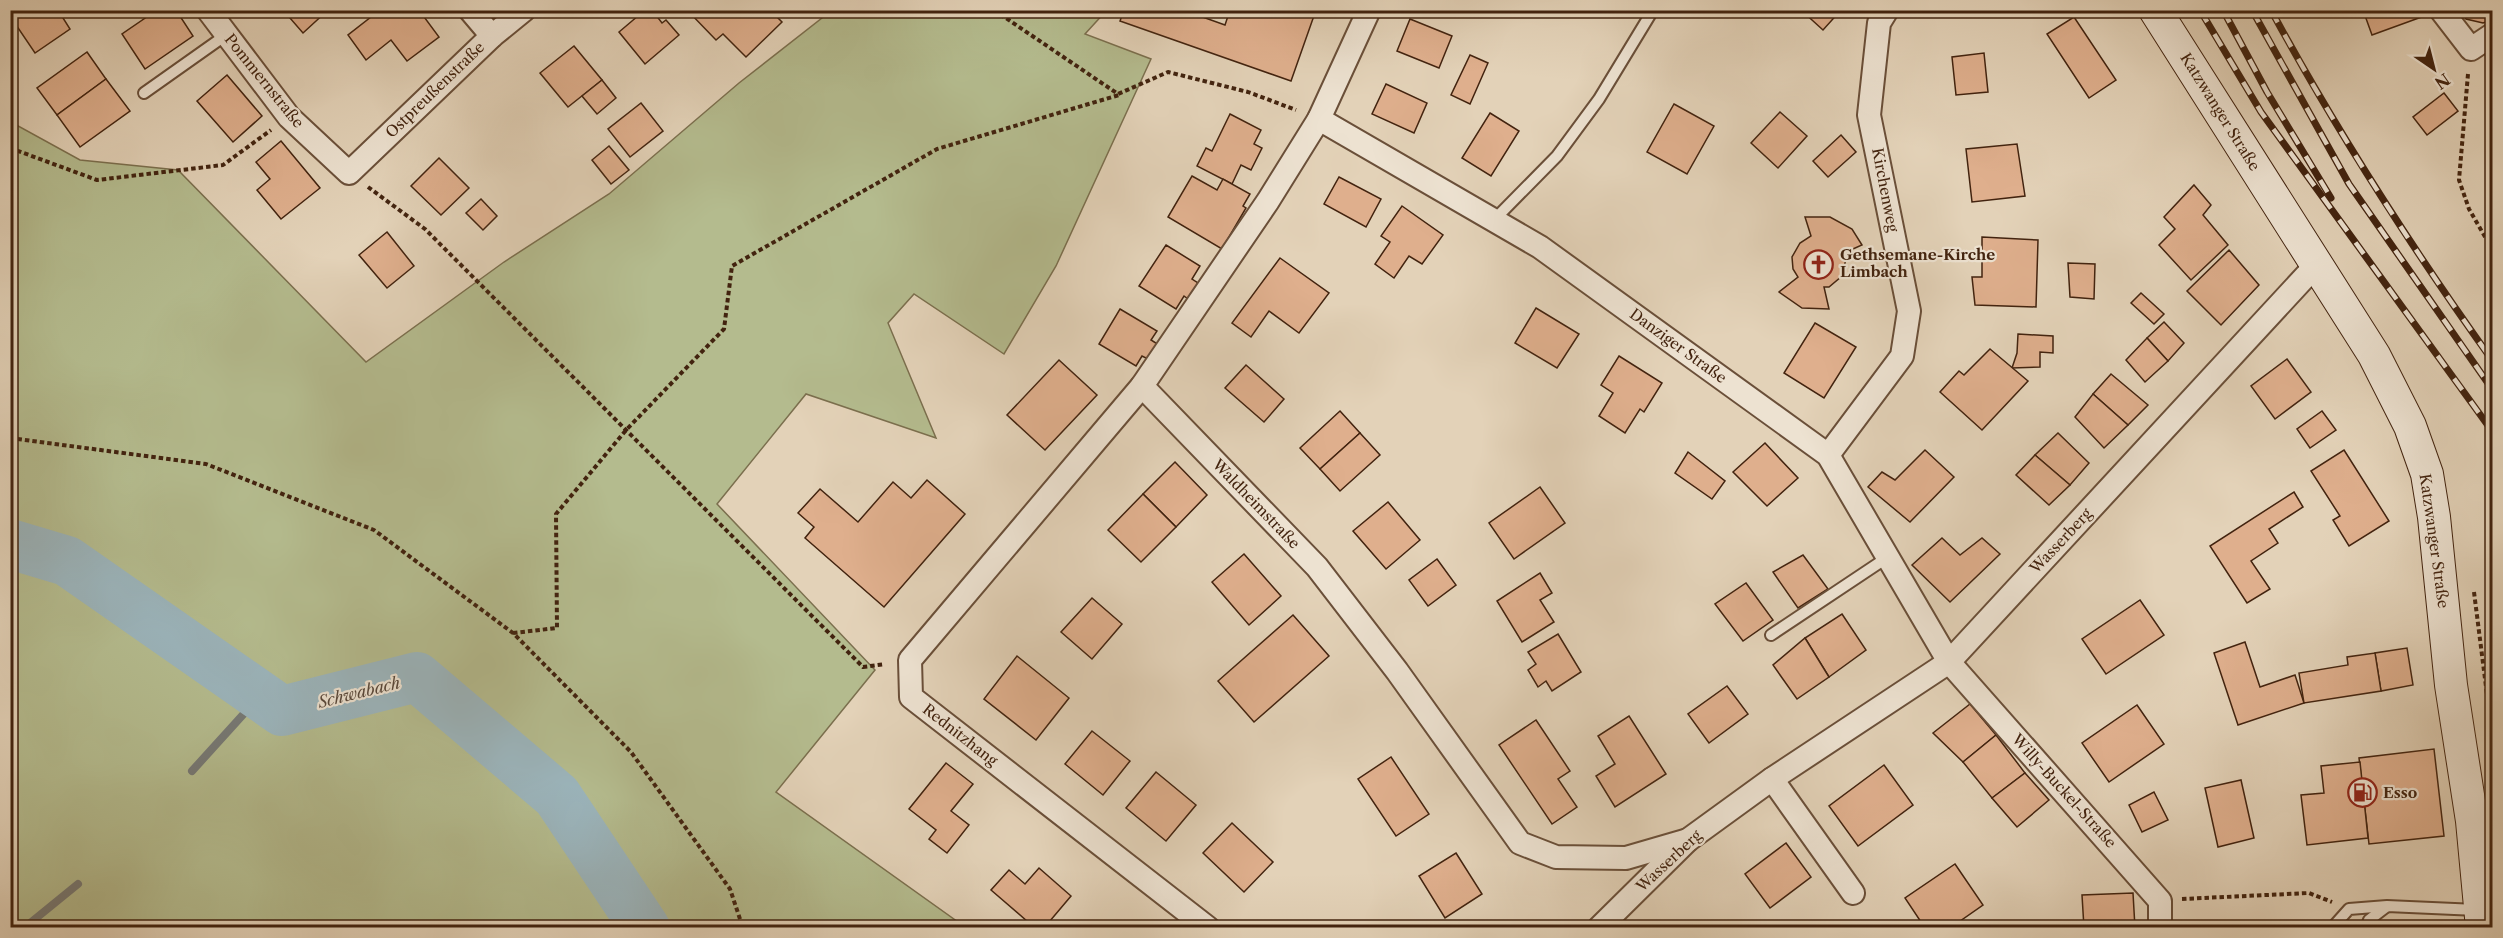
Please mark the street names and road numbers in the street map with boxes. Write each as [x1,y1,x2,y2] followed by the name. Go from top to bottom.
[221,30,308,132] street label: Pommernstraße
[381,38,488,142] street label: Ostpreußenstraße
[2176,49,2264,174] street label: Katzwanger Straße
[1868,146,1903,234] street label: Kirchenweg
[1626,304,1731,387] street label: Danziger Straße
[1208,454,1304,553] street label: Waldheimstraße
[2416,473,2453,609] street label: Katzwanger Straße
[2025,504,2096,578] street label: Wasserberg
[919,699,1002,770] street label: Rednitzhang
[2007,729,2121,852] street label: Willy-Buckel-Straße
[1631,826,1705,896] street label: Wasserberg

